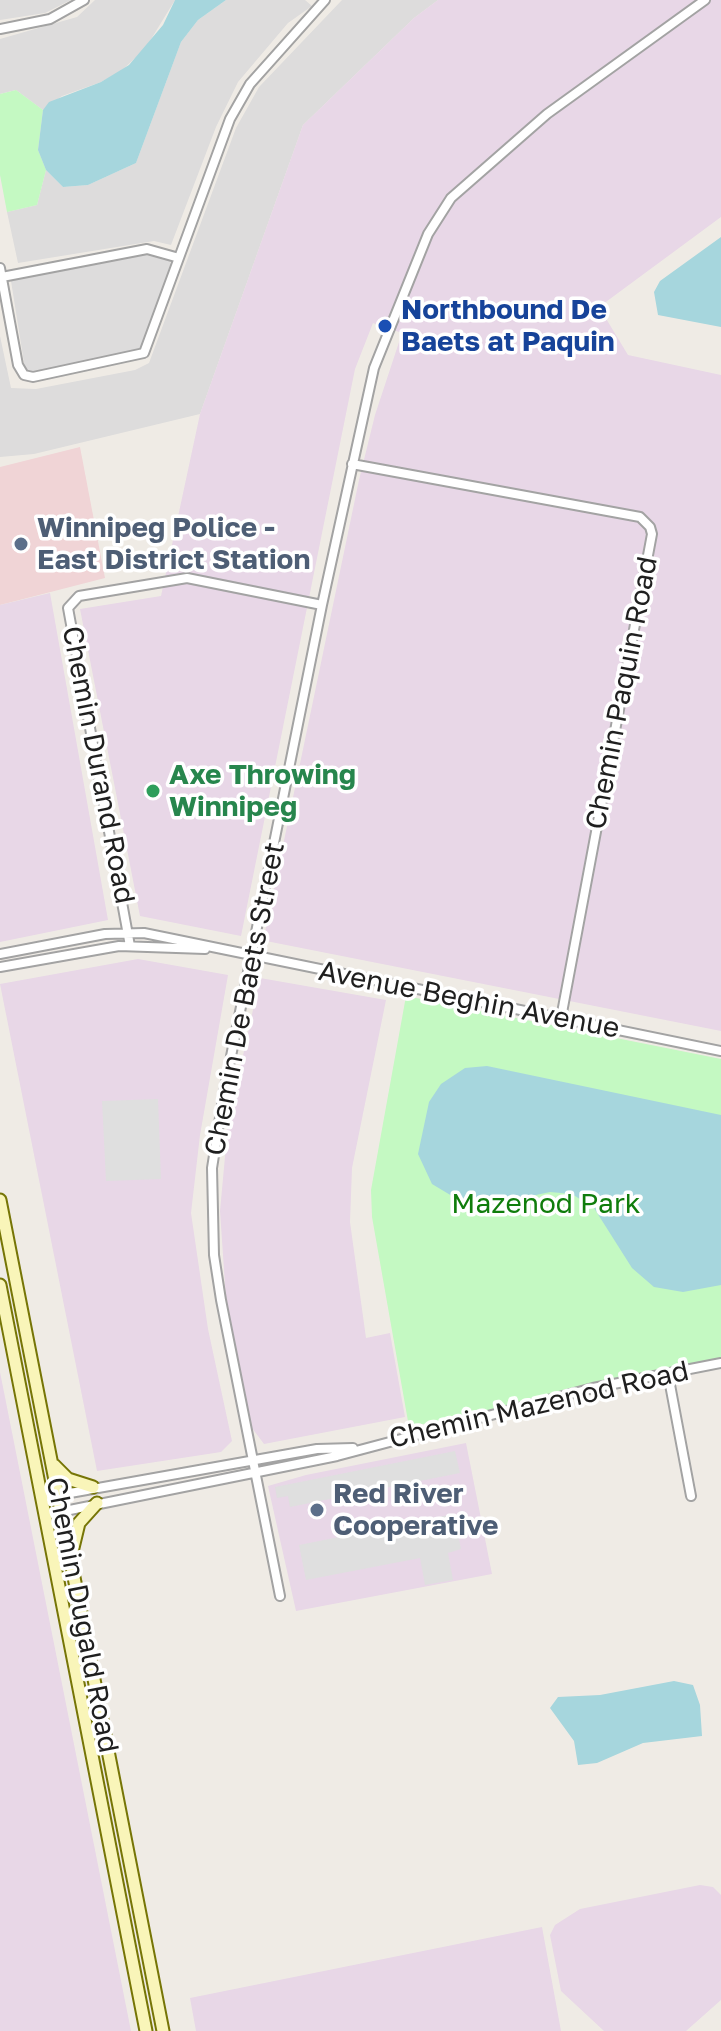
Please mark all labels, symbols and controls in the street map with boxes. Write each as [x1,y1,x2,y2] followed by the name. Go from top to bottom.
[401,293,615,359] place label: Northbound De Baets at Paquin
[376,317,394,335] marker: Northbound De Baets at Paquin
[37,511,310,577] place label: Winnipeg Police - East District Station
[12,535,30,553] marker: Winnipeg Police - East District Station
[579,554,665,832] street label: Chemin Paquin Road
[55,623,141,907] street label: Chemin Durand Road
[169,758,356,824] place label: Axe Throwing Winnipeg
[144,782,162,800] marker: Axe Throwing Winnipeg
[198,839,292,1159] street label: Chemin De Baets Street
[316,954,622,1046] street label: Avenue Beghin Avenue
[451,1187,641,1221] park label: Mazenod Park
[386,1354,692,1456] street label: Chemin Mazenod Road
[39,1474,125,1756] street label: Chemin Dugald Road
[333,1477,499,1543] place label: Red River Cooperative
[308,1501,326,1519] marker: Red River Cooperative

